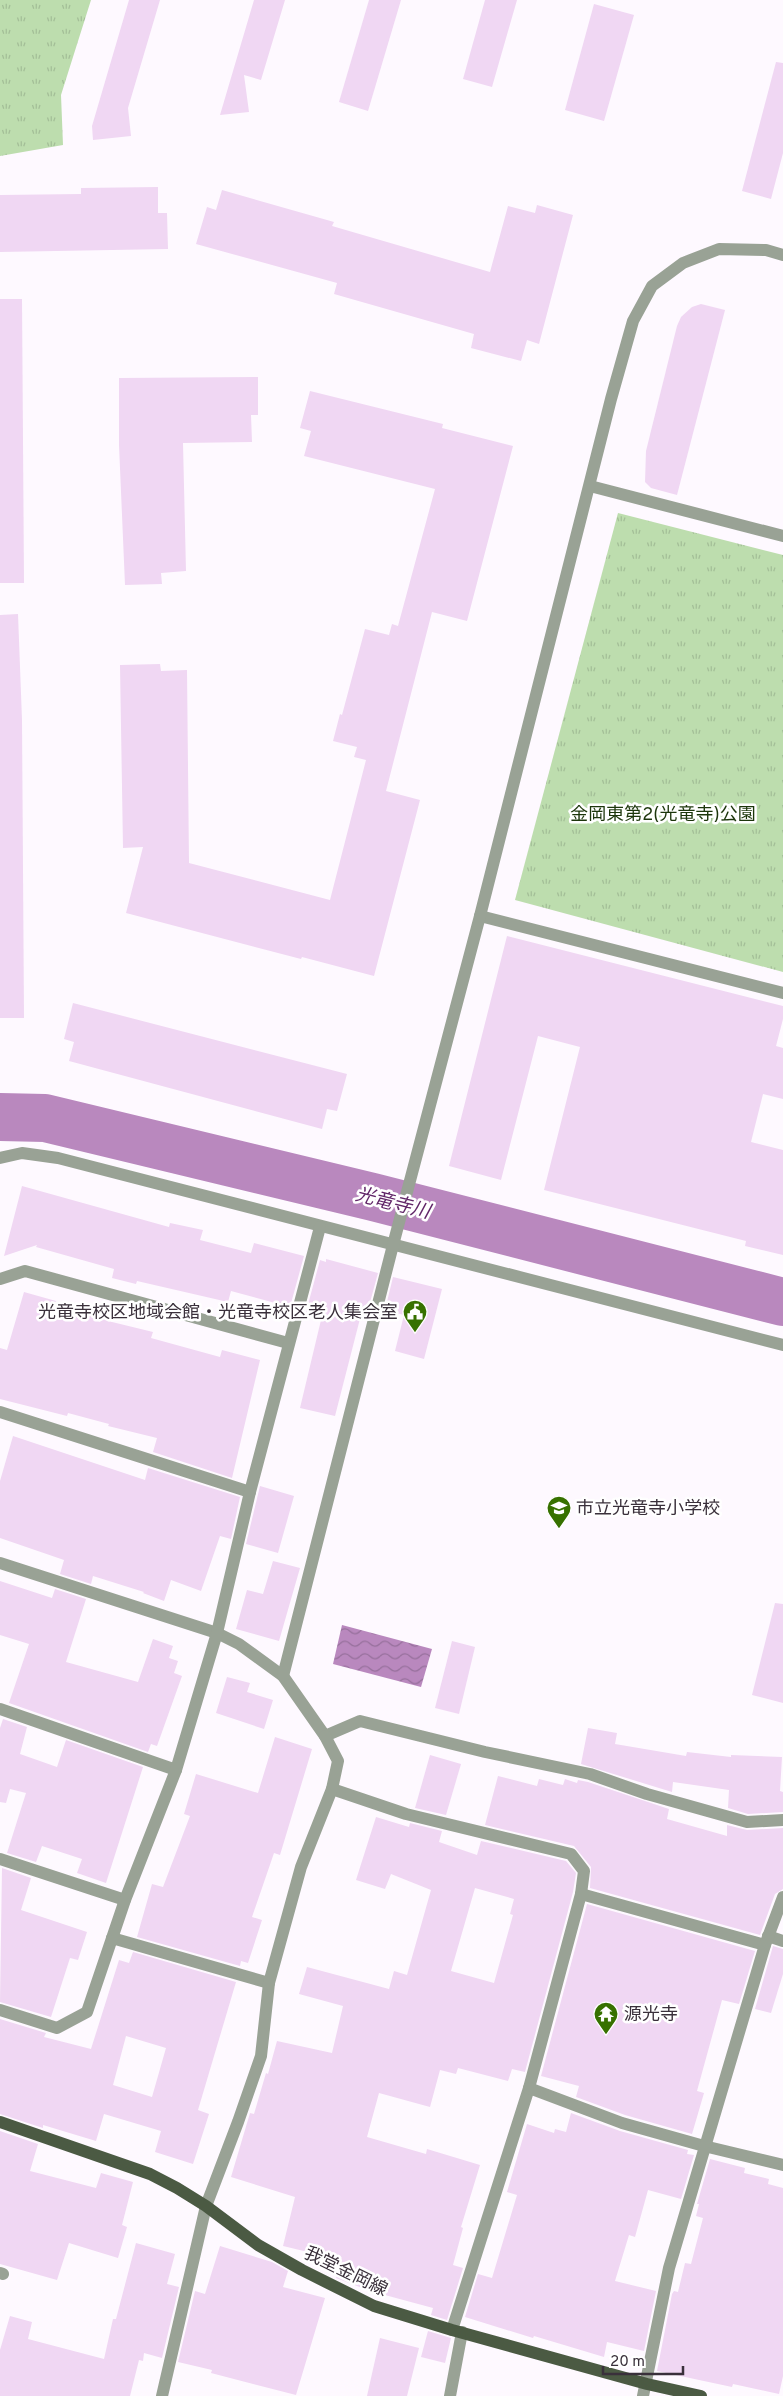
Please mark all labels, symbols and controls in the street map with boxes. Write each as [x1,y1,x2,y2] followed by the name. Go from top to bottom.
[570,804,756,827] park label: 金岡東第2(光竜寺)公園
[353,1183,434,1225] water label: 光竜寺川
[402,1299,428,1333] public building icon: 光竜寺校区地域会館・光竜寺校区老人集会室
[38,1302,398,1325] place label: 光竜寺校区地域会館・光竜寺校区老人集会室
[546,1495,572,1529] school or university icon: 市立光竜寺小学校
[576,1498,720,1521] place label: 市立光竜寺小学校
[593,2001,619,2035] temple icon: 源光寺
[624,2004,678,2027] place label: 源光寺
[300,2242,391,2302] street label: 我堂金岡線
[603,2344,683,2376] scale bar
[610,2353,645,2372] text: 20 m

